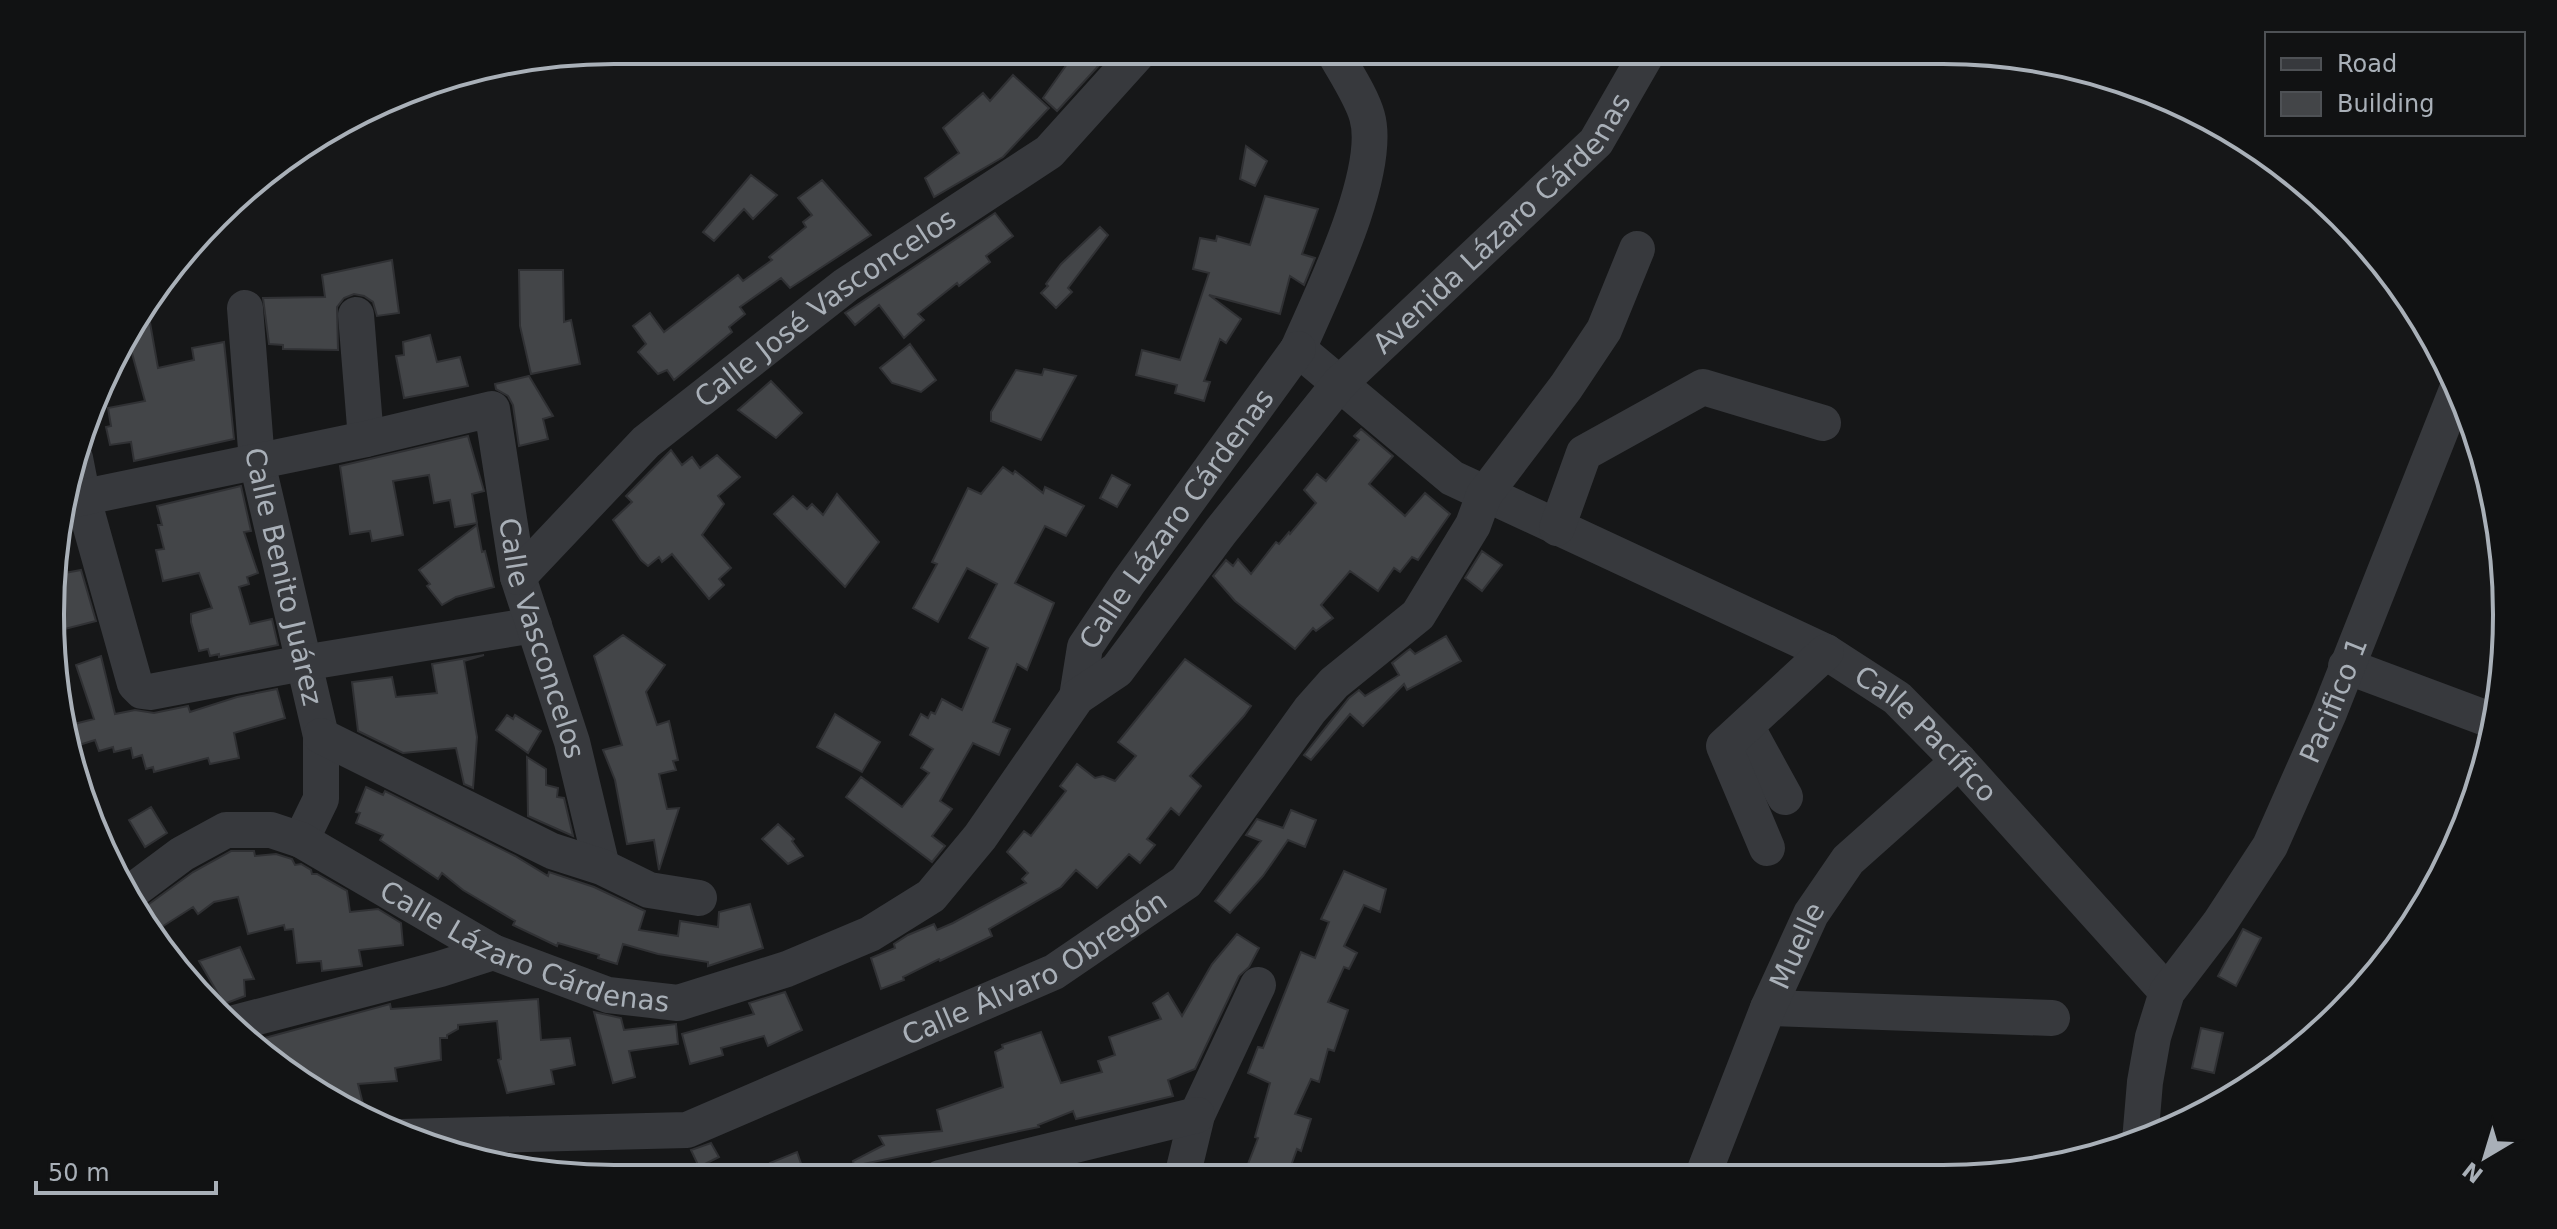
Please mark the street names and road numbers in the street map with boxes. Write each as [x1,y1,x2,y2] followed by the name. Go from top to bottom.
[1366,87,1637,360] street label: Avenida Lázaro Cárdenas
[688,201,962,414] street label: Calle José Vasconcelos
[1072,382,1280,655] street label: Calle Lázaro Cárdenas
[239,447,330,708] street label: Calle Benito Juárez
[493,515,592,762] street label: Calle Vasconcelos
[2293,632,2374,768] street label: Pacifico 1
[1849,659,2004,809] street label: Calle Pacífico
[374,873,671,1018] street label: Calle Lázaro Cárdenas
[897,884,1173,1052] street label: Calle Álvaro Obregón
[1762,895,1831,994] street label: Muelle

